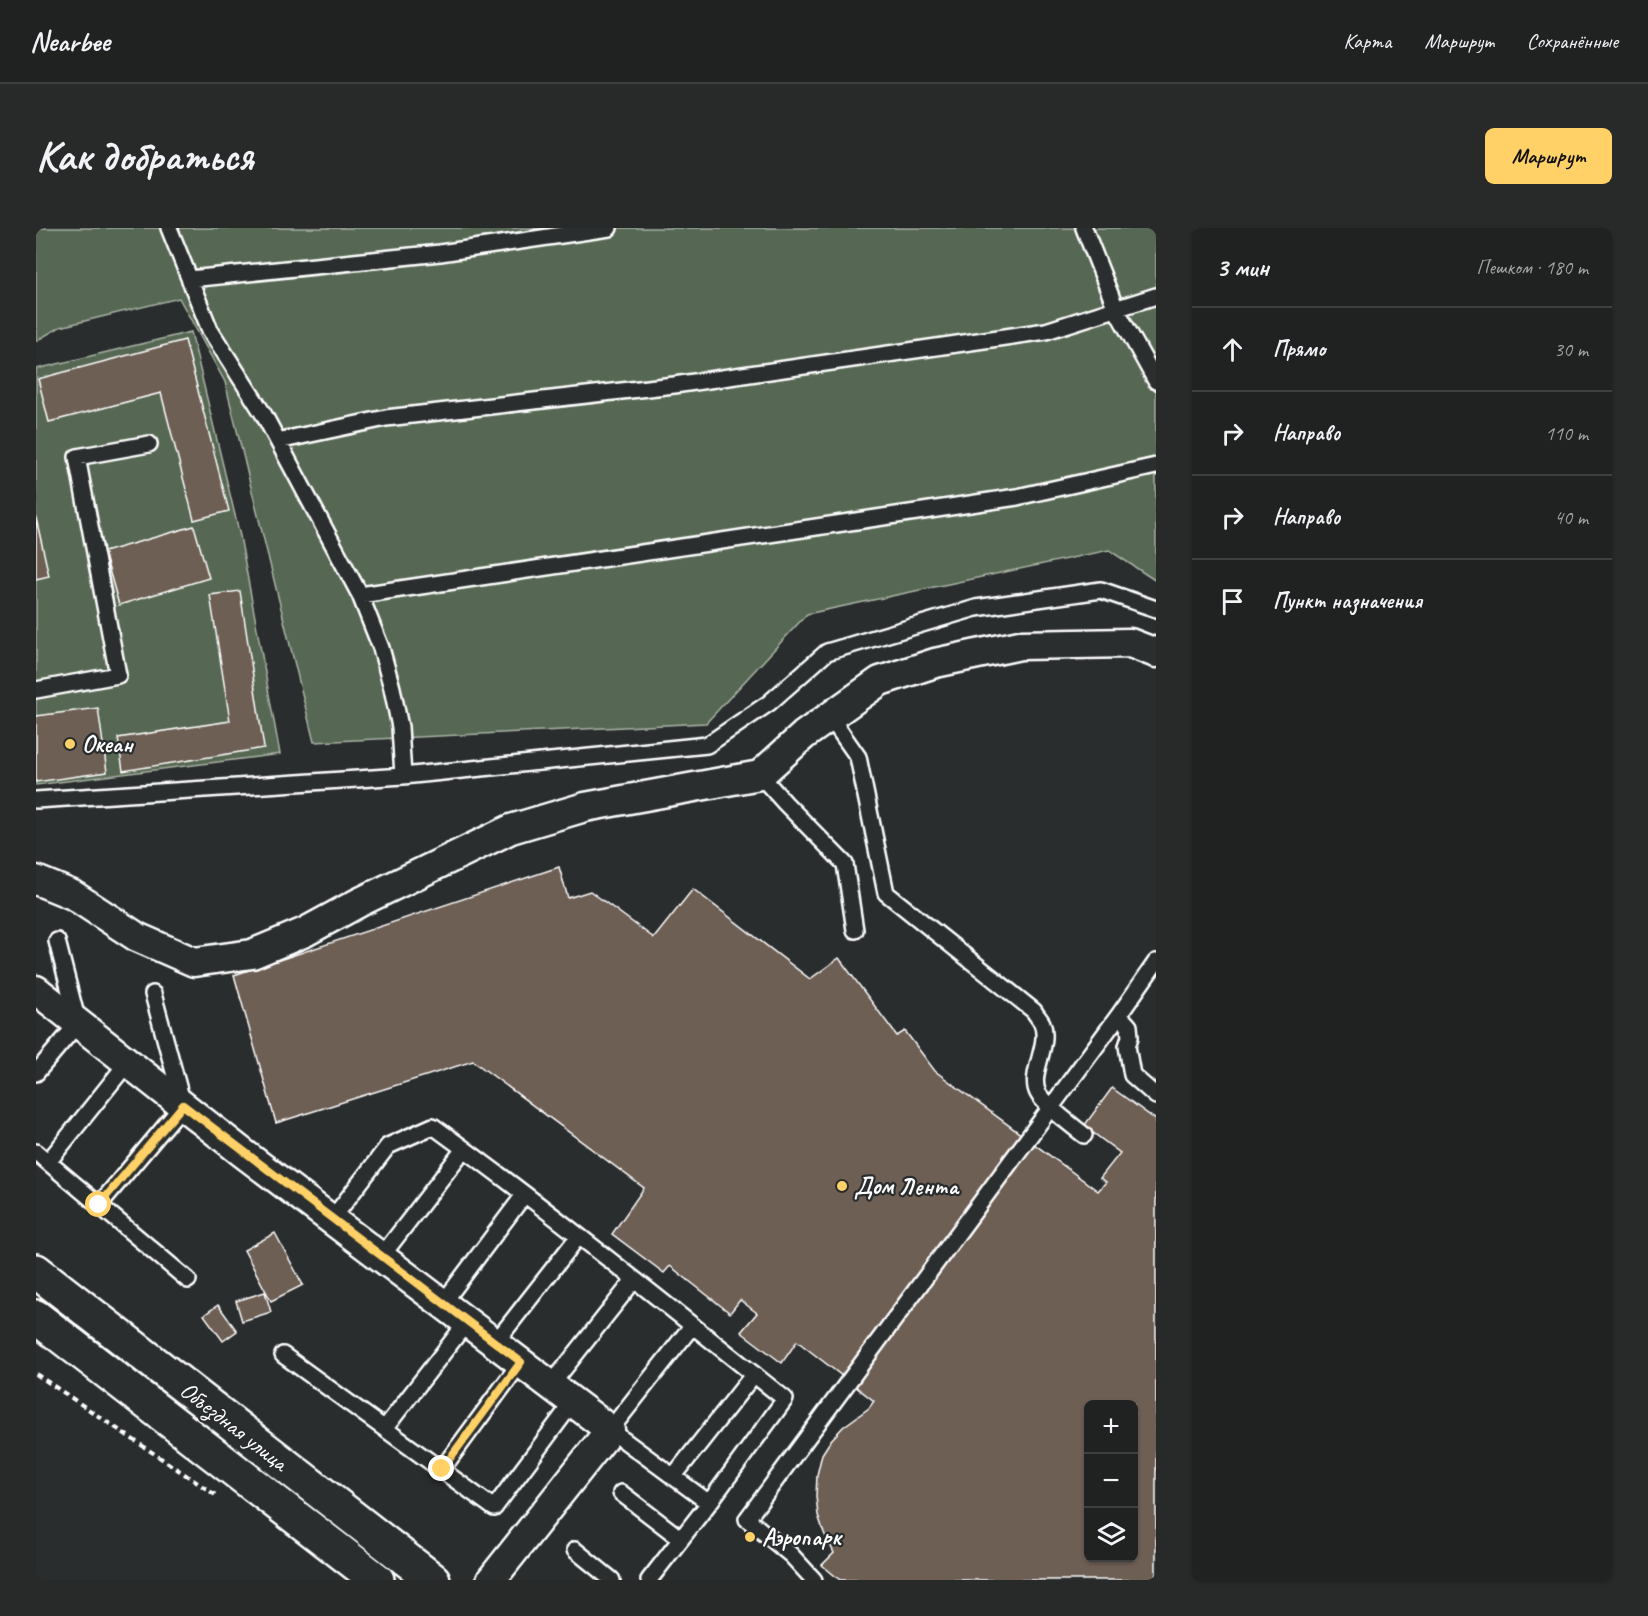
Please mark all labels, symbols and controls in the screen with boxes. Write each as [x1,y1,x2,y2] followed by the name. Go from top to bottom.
[30,24,110,59] text: Nearbee
[1343,28,1392,54] text: Карта
[1425,28,1494,54] text: Маршрут
[1527,28,1618,54] text: Сохранённые
[1485,128,1612,184] button: Маршрут
[36,130,253,183] text: Как добраться
[1216,251,1269,284] text: 3 мин
[1476,255,1588,280] text: Пешком · 180 m
[1216,333,1249,366] icon: ahead
[1273,335,1325,363] text: Прямо
[1554,337,1588,362] text: 30 m
[1216,417,1249,450] icon: right
[1273,419,1340,447] text: Направо
[1545,421,1588,446] text: 110 m
[1216,501,1249,534] icon: right
[1273,503,1340,531] text: Направо
[1554,505,1588,530] text: 40 m
[1216,585,1249,618] icon: arrive
[1273,587,1422,615] text: Пункт назначения
[82,729,134,759] place label: Океан
[63,737,77,751] marker: Океан
[854,1171,961,1201] place label: Дом Лента
[835,1179,849,1193] marker: Дом Лента
[85,1191,111,1217] route start
[173,1375,296,1480] street label: Объездная улица
[1084,1400,1138,1562] map controls
[1084,1400,1138,1454] button: +
[1084,1454,1138,1508] button: −
[428,1455,454,1481] route end
[1084,1508,1138,1562] button: layers
[762,1522,843,1552] place label: Аэропарк
[743,1530,757,1544] marker: Аэропарк

